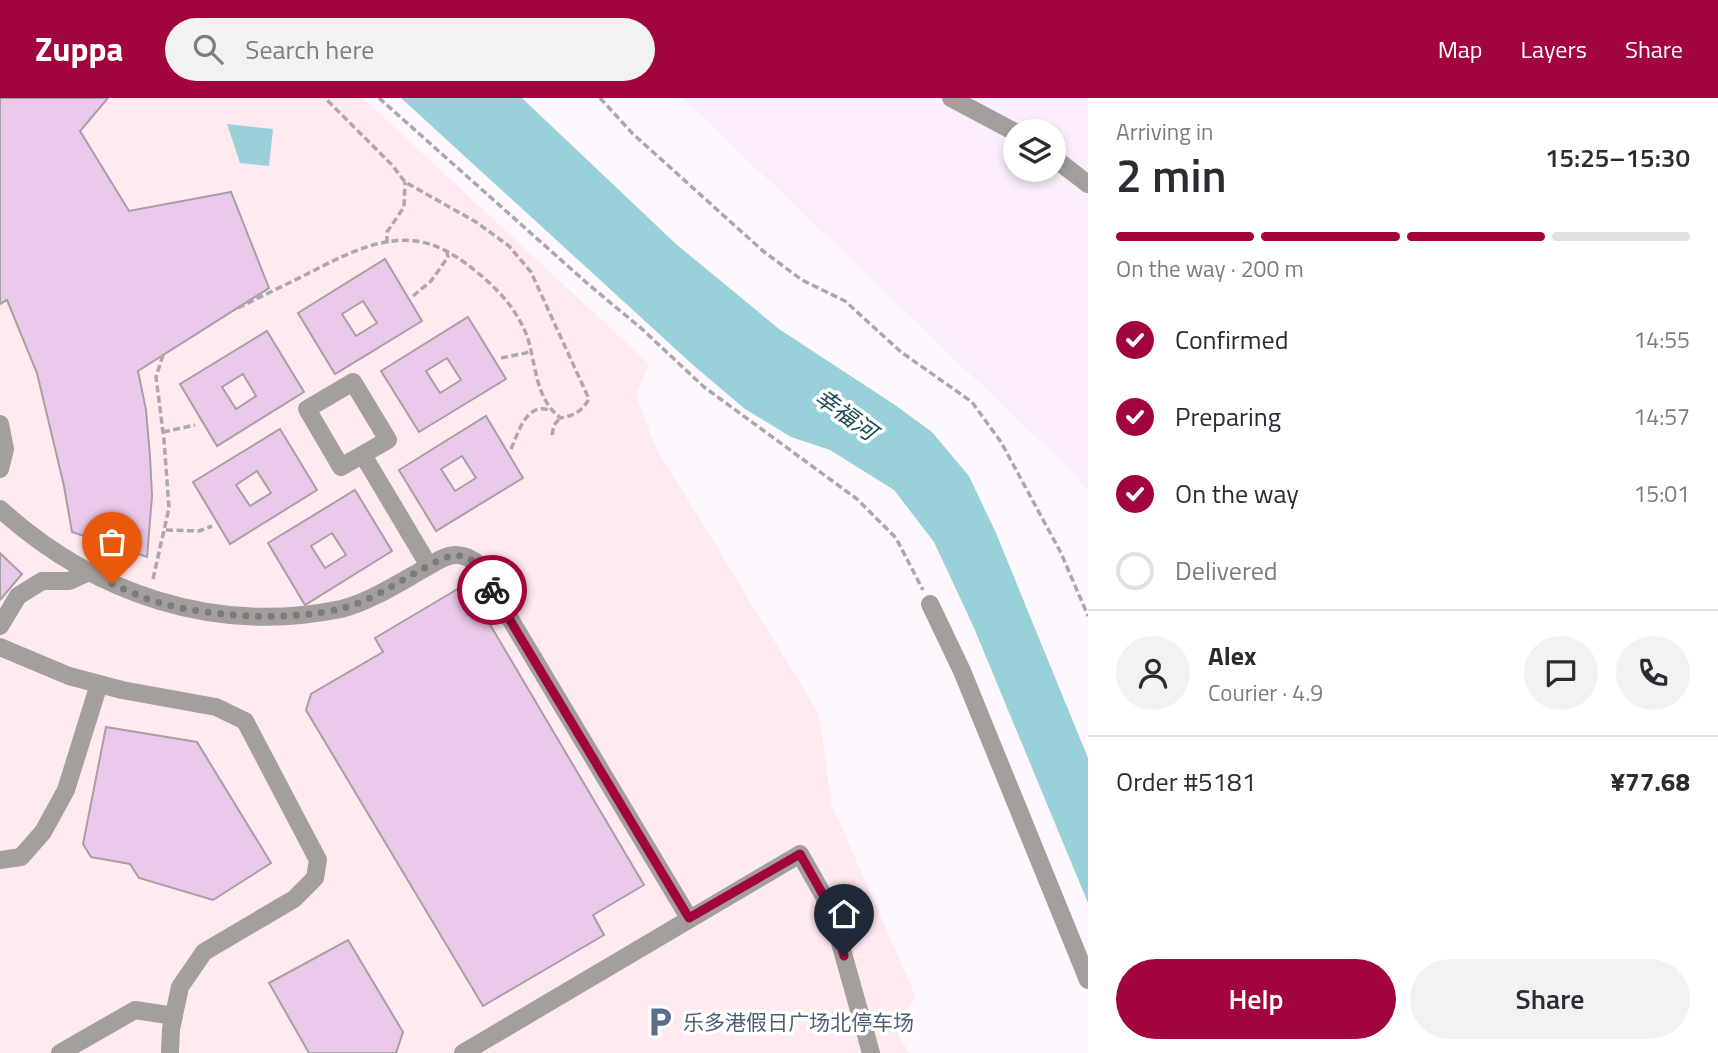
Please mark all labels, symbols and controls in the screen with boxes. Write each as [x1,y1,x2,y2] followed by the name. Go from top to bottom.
[165,18,655,81] search box
[35,24,123,74] text: Zuppa
[189,30,227,68] icon: search
[245,30,374,69] text: Search here
[1438,31,1483,67] text: Map
[1521,31,1587,67] text: Layers
[1625,31,1683,67] text: Share
[1116,114,1213,149] text: Arriving in
[1003,119,1066,182] map controls
[1003,119,1066,182] button: layers
[1545,138,1690,177] text: 15:25–15:30
[1116,140,1227,210] text: 2 min
[1116,251,1304,286] text: On the way · 200 m
[1175,320,1289,359] text: Confirmed
[1116,321,1154,359] icon: check
[1633,322,1690,357] text: 14:55
[808,380,887,451] water label: 幸福河
[1175,397,1281,436] text: Preparing
[1116,398,1154,436] icon: check
[1633,399,1690,434] text: 14:57
[1175,474,1299,513] text: On the way
[1116,475,1154,513] icon: check
[1633,476,1690,511] text: 15:01
[82,512,142,584] pin
[93,523,131,561] icon: bag
[1175,551,1278,590] text: Delivered
[457,555,527,625] courier
[473,571,511,609] icon: bike
[1116,636,1190,710] button: person
[1208,636,1256,675] text: Alex
[1524,636,1598,710] button: chat
[1616,636,1690,710] button: phone
[1208,675,1323,710] text: Courier · 4.9
[1116,762,1256,801] text: Order #5181
[1611,762,1690,801] text: ¥77.68
[814,884,874,956] pin
[825,895,863,933] icon: home
[1116,959,1396,1039] button: Help
[1410,959,1690,1039] button: Share
[643,1005,677,1039] parking icon: 乐多港假日广场北停车场
[683,1006,914,1038] place label: 乐多港假日广场北停车场

